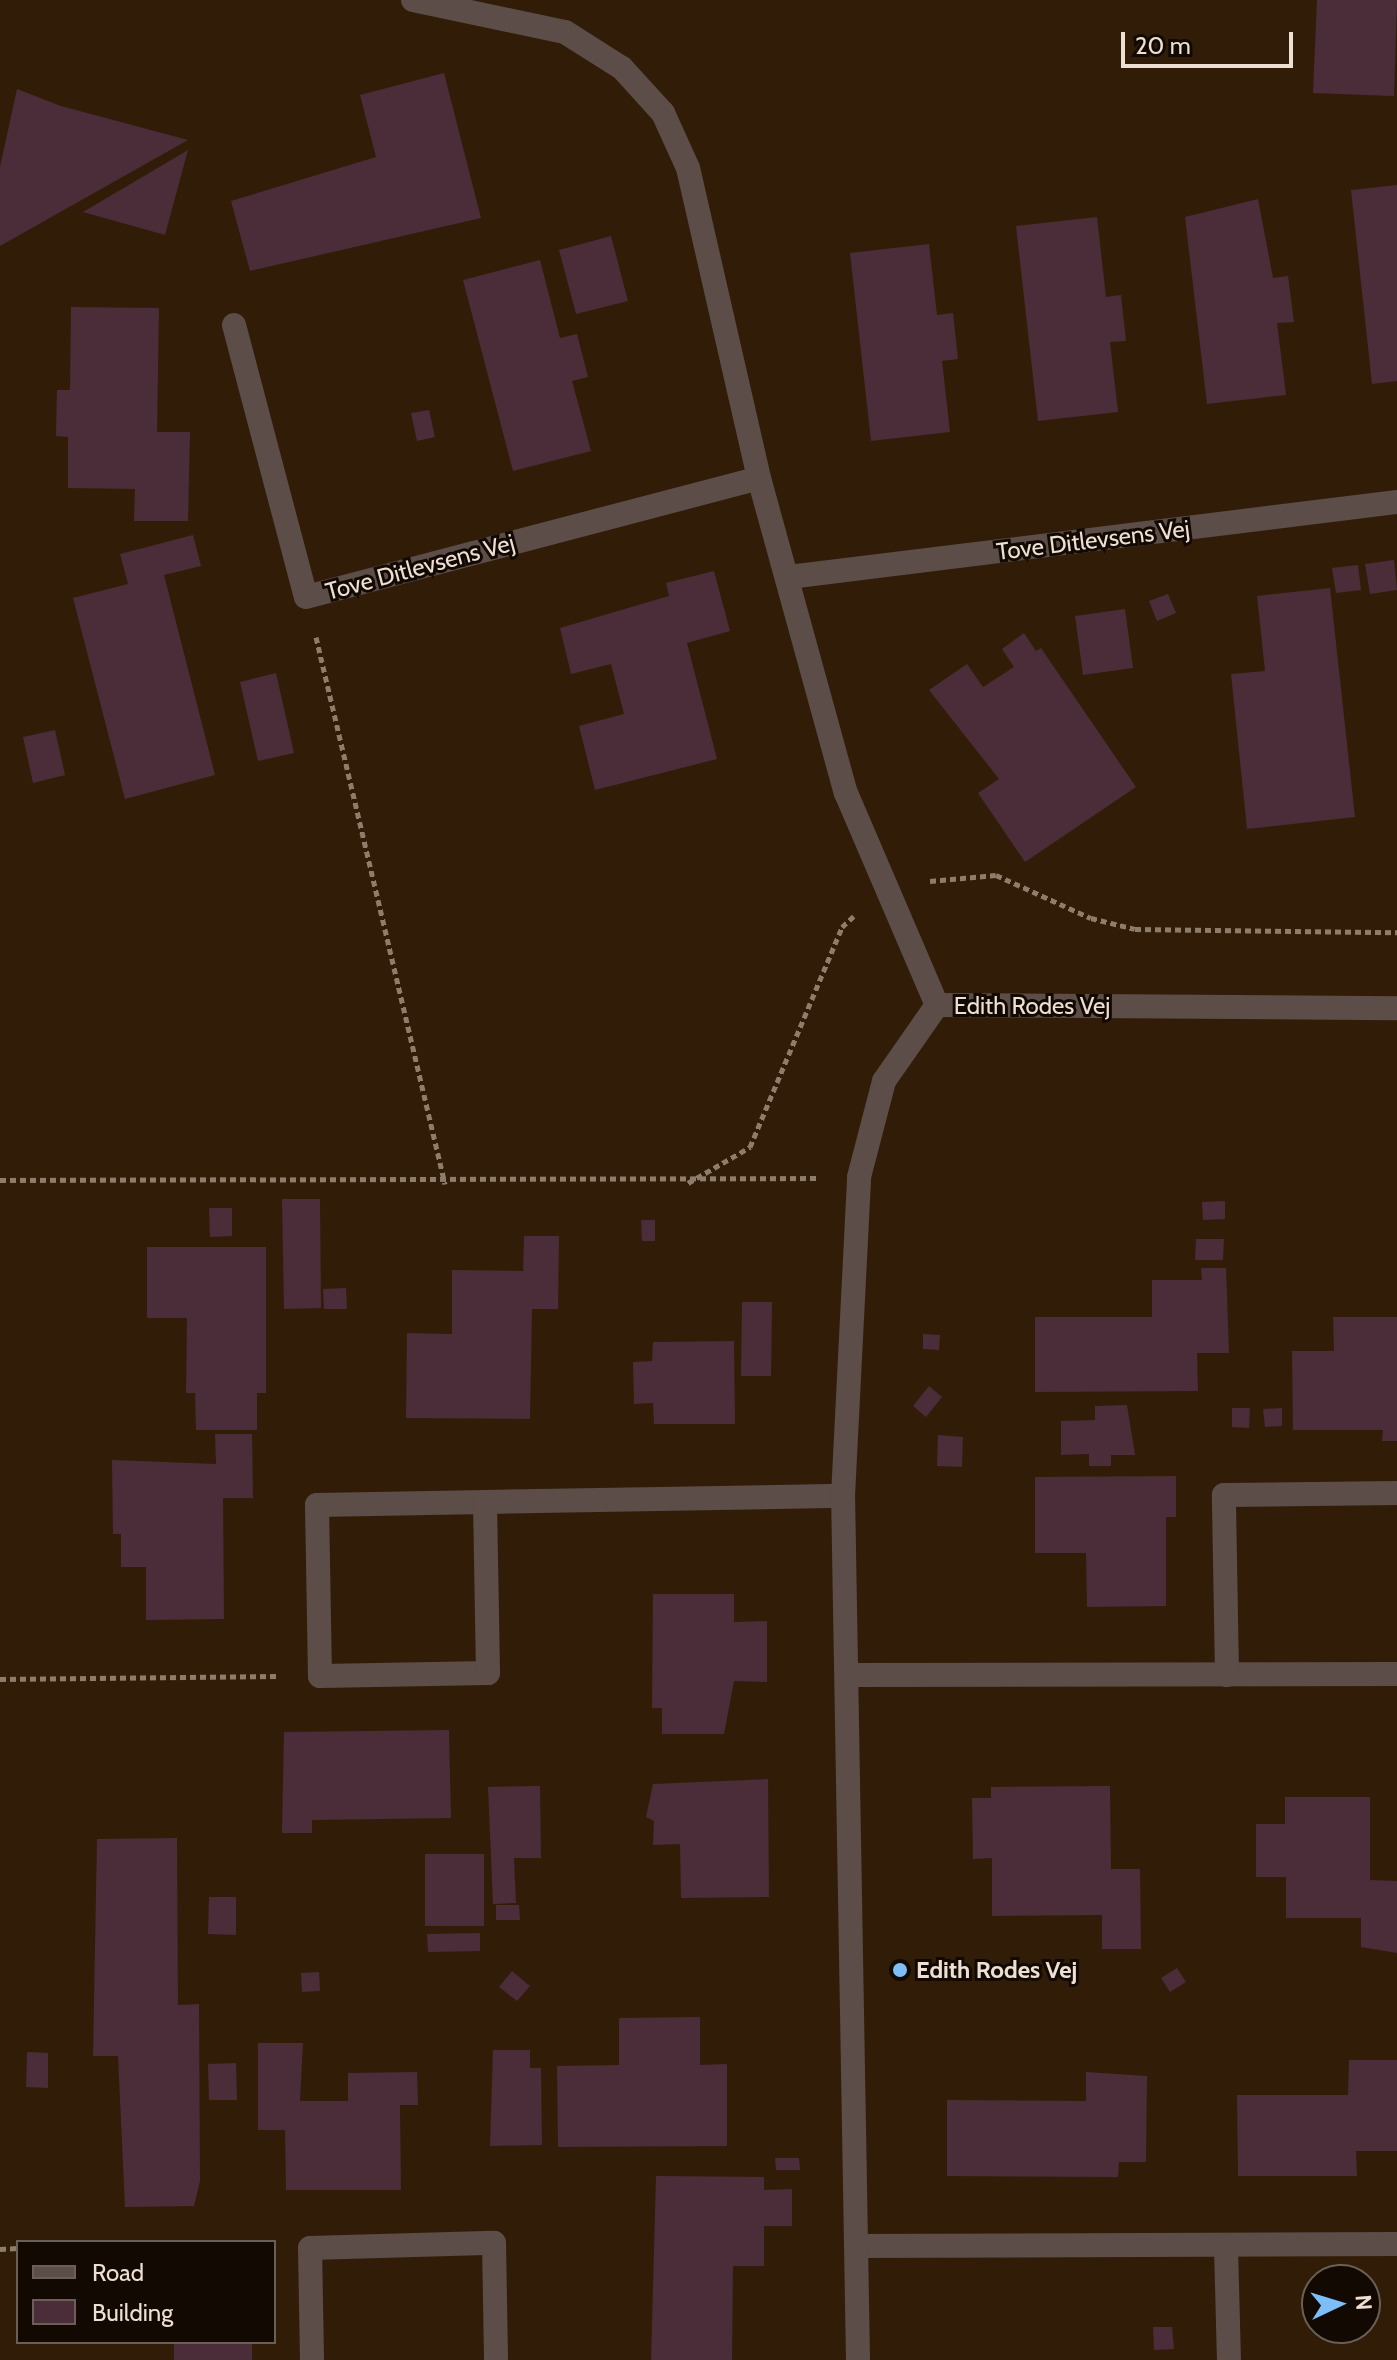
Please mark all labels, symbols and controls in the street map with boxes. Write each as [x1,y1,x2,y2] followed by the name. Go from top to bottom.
[1125,16,1297,66] scale bar
[1135,31,1191,60] text: 20 m
[995,514,1191,566] street label: Tove Ditlevsens Vej
[322,528,518,606] street label: Tove Ditlevsens Vej
[954,992,1110,1020] street label: Edith Rodes Vej
[916,1956,1077,1984] place label: Edith Rodes Vej
[891,1961,909,1979] marker: Edith Rodes Vej
[16,2240,276,2344] legend
[92,2258,144,2287] text: Road
[1301,2264,1381,2344] north arrow
[1349,2294,1377,2311] text: N
[92,2298,173,2327] text: Building

